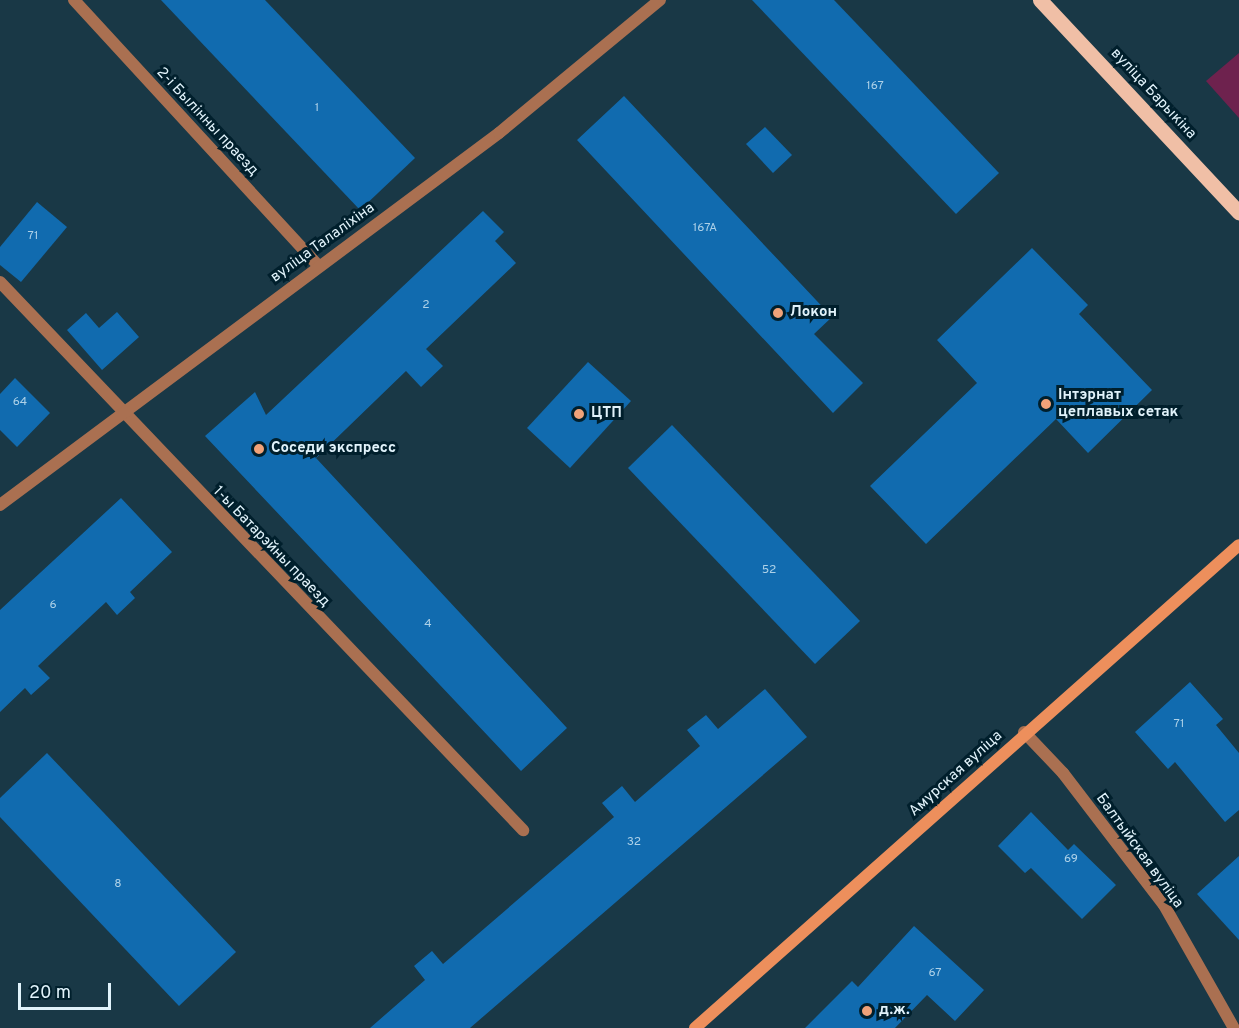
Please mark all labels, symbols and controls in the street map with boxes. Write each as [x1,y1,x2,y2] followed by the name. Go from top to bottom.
[1106,45,1200,143] street label: вуліца Барыкіна
[152,64,262,180] street label: 2-і Былінны праезд
[866,80,884,94] house number: 167
[315,102,319,116] house number: 1
[267,199,379,287] street label: вуліца Талаліхіна
[693,222,717,236] house number: 167А
[28,230,38,244] house number: 71
[422,299,430,313] house number: 2
[790,304,837,322] place label: Локон
[771,306,785,320] marker: Локон
[1058,386,1178,421] place label: Інтэрнат цеплавых сетак
[13,396,27,410] house number: 64
[1039,397,1053,411] marker: Інтэрнат цеплавых сетак
[591,405,622,423] place label: ЦТП
[572,407,586,421] marker: ЦТП
[271,440,396,458] place label: Соседи экспресс
[252,442,266,456] marker: Соседи экспресс
[209,483,333,611] street label: 1-ы Батарэйны праезд
[762,564,776,578] house number: 52
[49,599,57,613] house number: 6
[424,618,432,632] house number: 4
[1174,718,1184,732] house number: 71
[906,727,1006,821] street label: Амурская вуліца
[1091,790,1187,912] street label: Балтыйская вуліца
[627,836,641,850] house number: 32
[1064,853,1078,867] house number: 69
[114,878,122,892] house number: 8
[928,967,942,981] house number: 67
[21,971,114,1009] scale bar
[29,982,71,1005] text: 20 m
[879,1002,910,1020] place label: д.ж.
[860,1004,874,1018] marker: д.ж.

